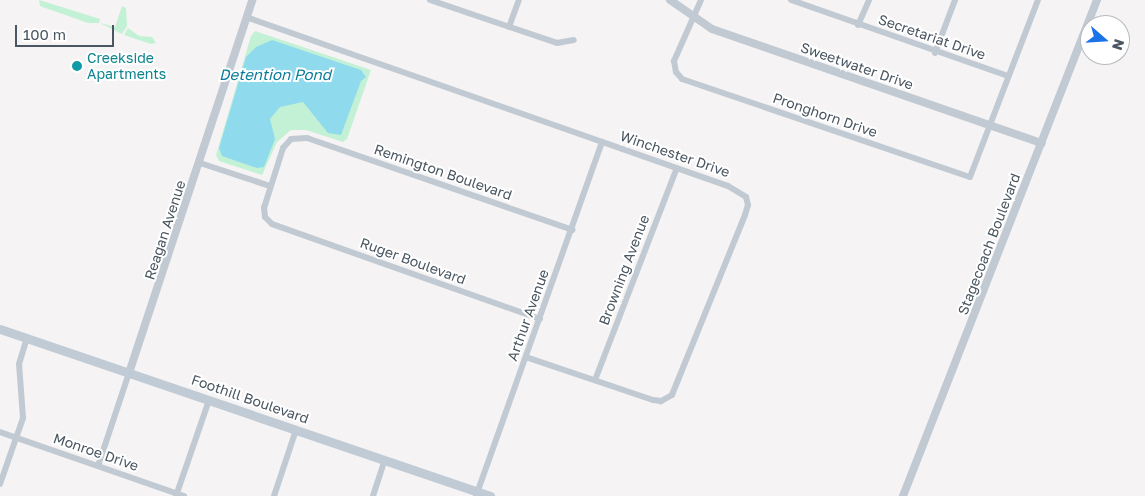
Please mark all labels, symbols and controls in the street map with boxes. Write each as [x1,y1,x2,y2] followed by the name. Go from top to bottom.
[876,11,988,63] street label: Secretariat Drive
[18,15,116,47] scale bar
[1080,15,1130,65] north arrow
[23,25,66,43] text: 100 m
[1109,37,1128,53] text: N
[798,39,916,93] street label: Sweetwater Drive
[87,50,166,82] place label: Creekside Apartments
[71,60,83,72] marker: Creekside Apartments
[219,66,331,84] water label: Detention Pond
[771,89,879,141] street label: Pronghorn Drive
[618,127,732,181] street label: Winchester Drive
[372,141,514,203] street label: Remington Boulevard
[954,171,1024,317] street label: Stagecoach Boulevard
[141,178,189,282] street label: Reagan Avenue
[595,212,653,328] street label: Browning Avenue
[358,234,468,288] street label: Ruger Boulevard
[504,267,552,363] street label: Arthur Avenue
[189,371,311,427] street label: Foothill Boulevard
[51,430,141,474] street label: Monroe Drive

